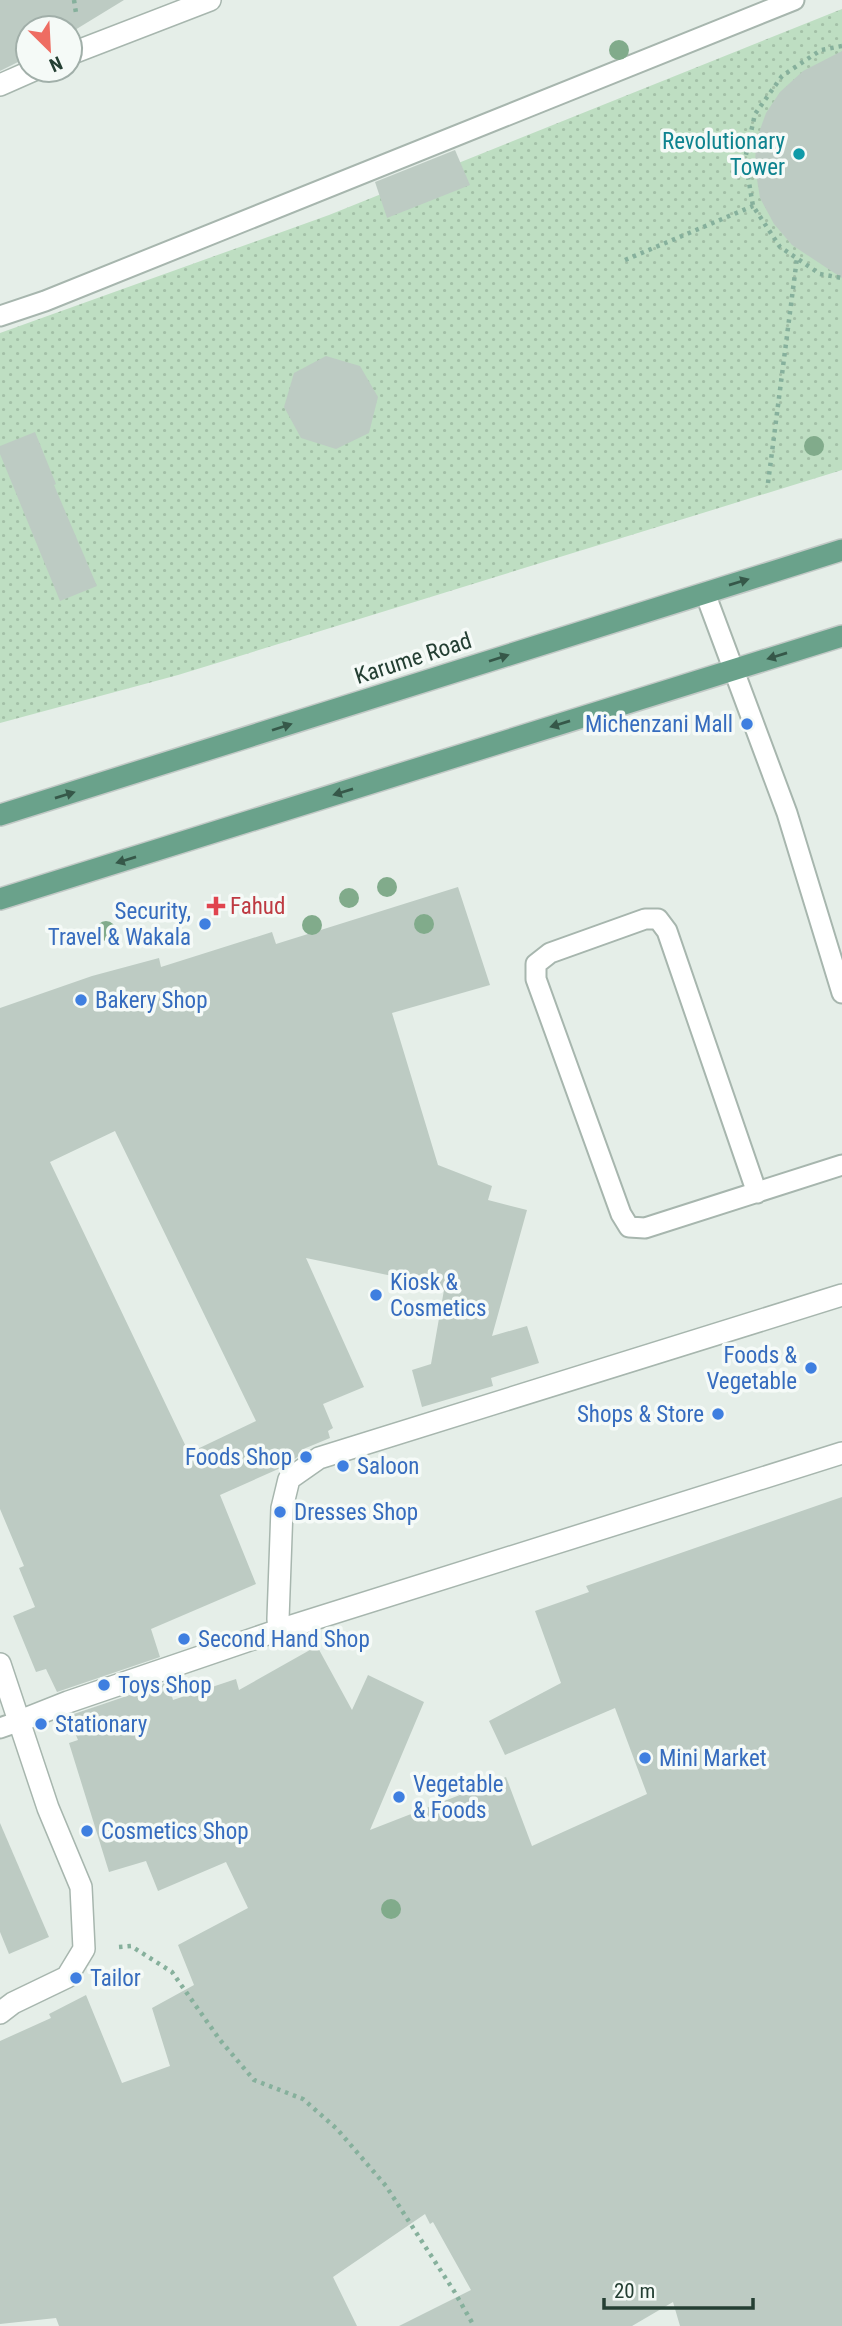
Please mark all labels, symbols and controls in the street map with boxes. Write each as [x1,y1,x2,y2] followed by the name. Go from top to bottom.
[14,14,84,84] north arrow
[46,51,66,77] text: N
[662,128,785,181] place label: Revolutionary Tower
[791,146,807,162] marker: Revolutionary Tower
[729,576,750,587] one-way arrow
[351,627,475,690] street label: Karume Road
[766,651,787,662] one-way arrow
[489,652,510,663] one-way arrow
[585,711,733,738] place label: Michenzani Mall
[739,716,755,732] marker: Michenzani Mall
[549,719,570,730] one-way arrow
[272,721,293,732] one-way arrow
[332,787,353,798] one-way arrow
[55,789,76,799] one-way arrow
[115,855,136,866] one-way arrow
[230,893,285,920] place label: Fahud
[48,898,191,951] place label: Security, Travel & Wakala
[208,898,224,914] marker: Fahud
[197,916,213,932] marker: Security, Travel & Wakala
[95,987,207,1014] place label: Bakery Shop
[73,992,89,1008] marker: Bakery Shop
[390,1269,486,1322] place label: Kiosk & Cosmetics
[368,1287,384,1303] marker: Kiosk & Cosmetics
[706,1342,797,1395] place label: Foods & Vegetable
[803,1360,819,1376] marker: Foods & Vegetable
[577,1401,704,1428] place label: Shops & Store
[710,1406,726,1422] marker: Shops & Store
[185,1444,292,1471] place label: Foods Shop
[298,1449,314,1465] marker: Foods Shop
[357,1453,419,1480] place label: Saloon
[335,1458,351,1474] marker: Saloon
[294,1499,418,1526] place label: Dresses Shop
[272,1504,288,1520] marker: Dresses Shop
[198,1626,370,1653] place label: Second Hand Shop
[176,1631,192,1647] marker: Second Hand Shop
[118,1672,212,1699] place label: Toys Shop
[96,1677,112,1693] marker: Toys Shop
[55,1711,148,1738] place label: Stationary
[33,1716,49,1732] marker: Stationary
[659,1745,766,1772] place label: Mini Market
[637,1750,653,1766] marker: Mini Market
[413,1771,504,1824] place label: Vegetable & Foods
[391,1789,407,1805] marker: Vegetable & Foods
[101,1818,249,1845] place label: Cosmetics Shop
[79,1823,95,1839] marker: Cosmetics Shop
[90,1965,141,1992] place label: Tailor
[68,1970,84,1986] marker: Tailor
[604,2266,753,2310] scale bar
[614,2279,655,2303] text: 20 m

